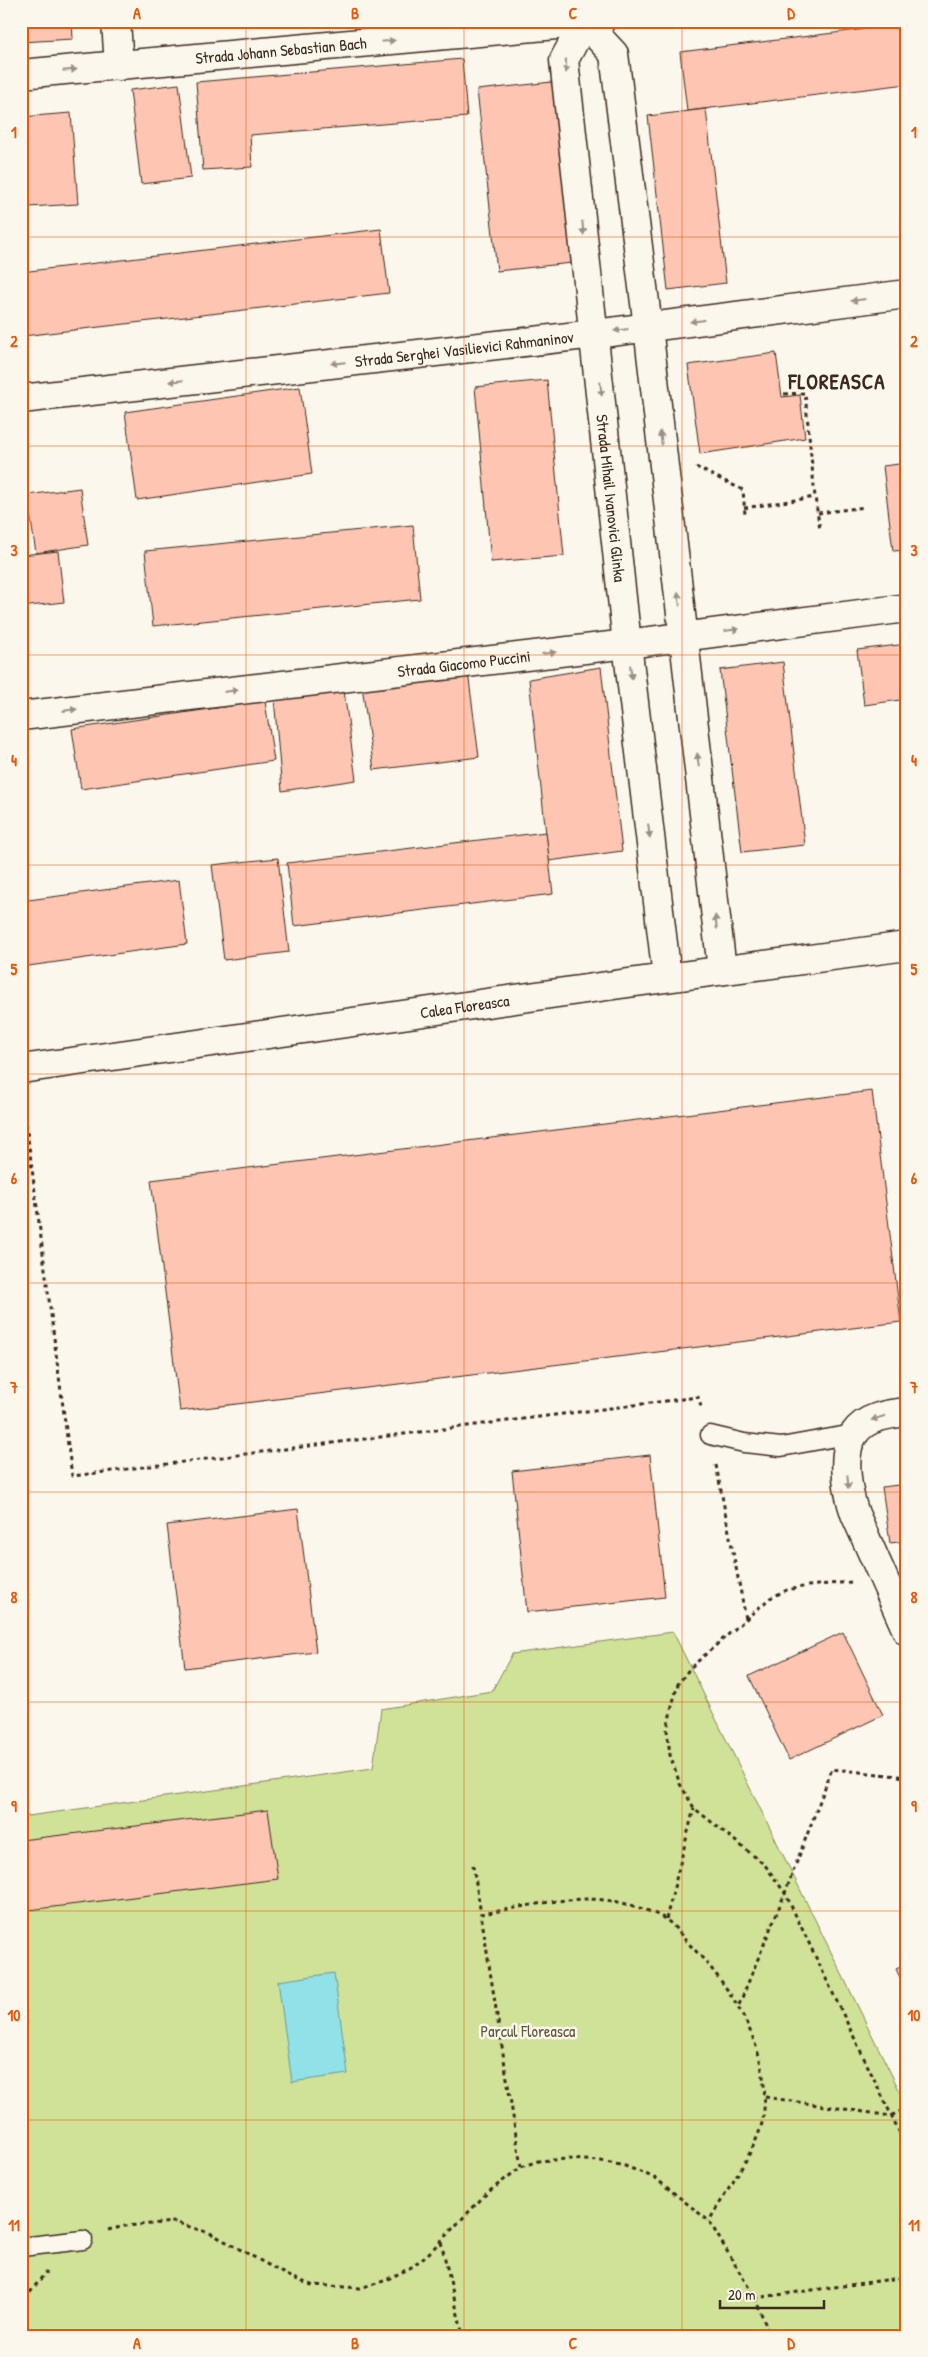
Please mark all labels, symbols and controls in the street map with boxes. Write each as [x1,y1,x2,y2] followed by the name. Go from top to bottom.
[133,2,141,24] text: A
[351,2,359,24] text: B
[569,2,578,24] text: C
[787,2,795,24] text: D
[194,31,368,69] street label: Strada Johann Sebastian Bach
[381,37,397,45] one-way arrow
[562,59,570,75] one-way arrow
[62,66,78,74] one-way arrow
[11,121,17,143] text: 1
[911,121,917,143] text: 1
[579,220,587,236] one-way arrow
[850,296,866,304] one-way arrow
[689,317,705,325] one-way arrow
[354,325,575,372] street label: Strada Serghei Vasilievici Rahmaninov
[613,326,629,334] one-way arrow
[10,330,18,352] text: 2
[910,330,918,352] text: 2
[329,359,345,367] one-way arrow
[788,367,885,396] district label: FLOREASCA
[168,377,184,385] one-way arrow
[597,381,605,397] one-way arrow
[591,413,631,583] street label: Strada Mihail Ivanovici Glinka
[657,429,665,445] one-way arrow
[10,539,18,561] text: 3
[910,539,918,561] text: 3
[675,591,683,607] one-way arrow
[724,626,740,634] one-way arrow
[396,645,532,682] street label: Strada Giacomo Puccini
[541,649,557,657] one-way arrow
[627,665,635,681] one-way arrow
[223,687,239,695] one-way arrow
[62,706,78,714] one-way arrow
[11,749,17,771] text: 4
[911,749,917,771] text: 4
[694,752,702,768] one-way arrow
[645,824,653,840] one-way arrow
[712,914,720,930] one-way arrow
[11,958,18,980] text: 5
[911,958,918,980] text: 5
[419,989,511,1023] street label: Calea Floreasca
[11,1167,18,1189] text: 6
[911,1167,918,1189] text: 6
[9,1376,18,1398] text: 7
[909,1376,918,1398] text: 7
[870,1414,885,1422] one-way arrow
[844,1474,852,1490] one-way arrow
[11,1586,18,1608] text: 8
[911,1586,918,1608] text: 8
[11,1795,17,1817] text: 9
[911,1795,917,1817] text: 9
[8,2004,20,2026] text: 10
[908,2004,920,2026] text: 10
[481,2020,575,2042] park label: Parcul Floreasca
[8,2214,20,2236] text: 11
[908,2214,920,2236] text: 11
[720,2277,824,2309] scale bar
[728,2284,755,2305] text: 20 m
[133,2332,141,2354] text: A
[351,2332,359,2354] text: B
[569,2332,578,2354] text: C
[787,2332,795,2354] text: D

